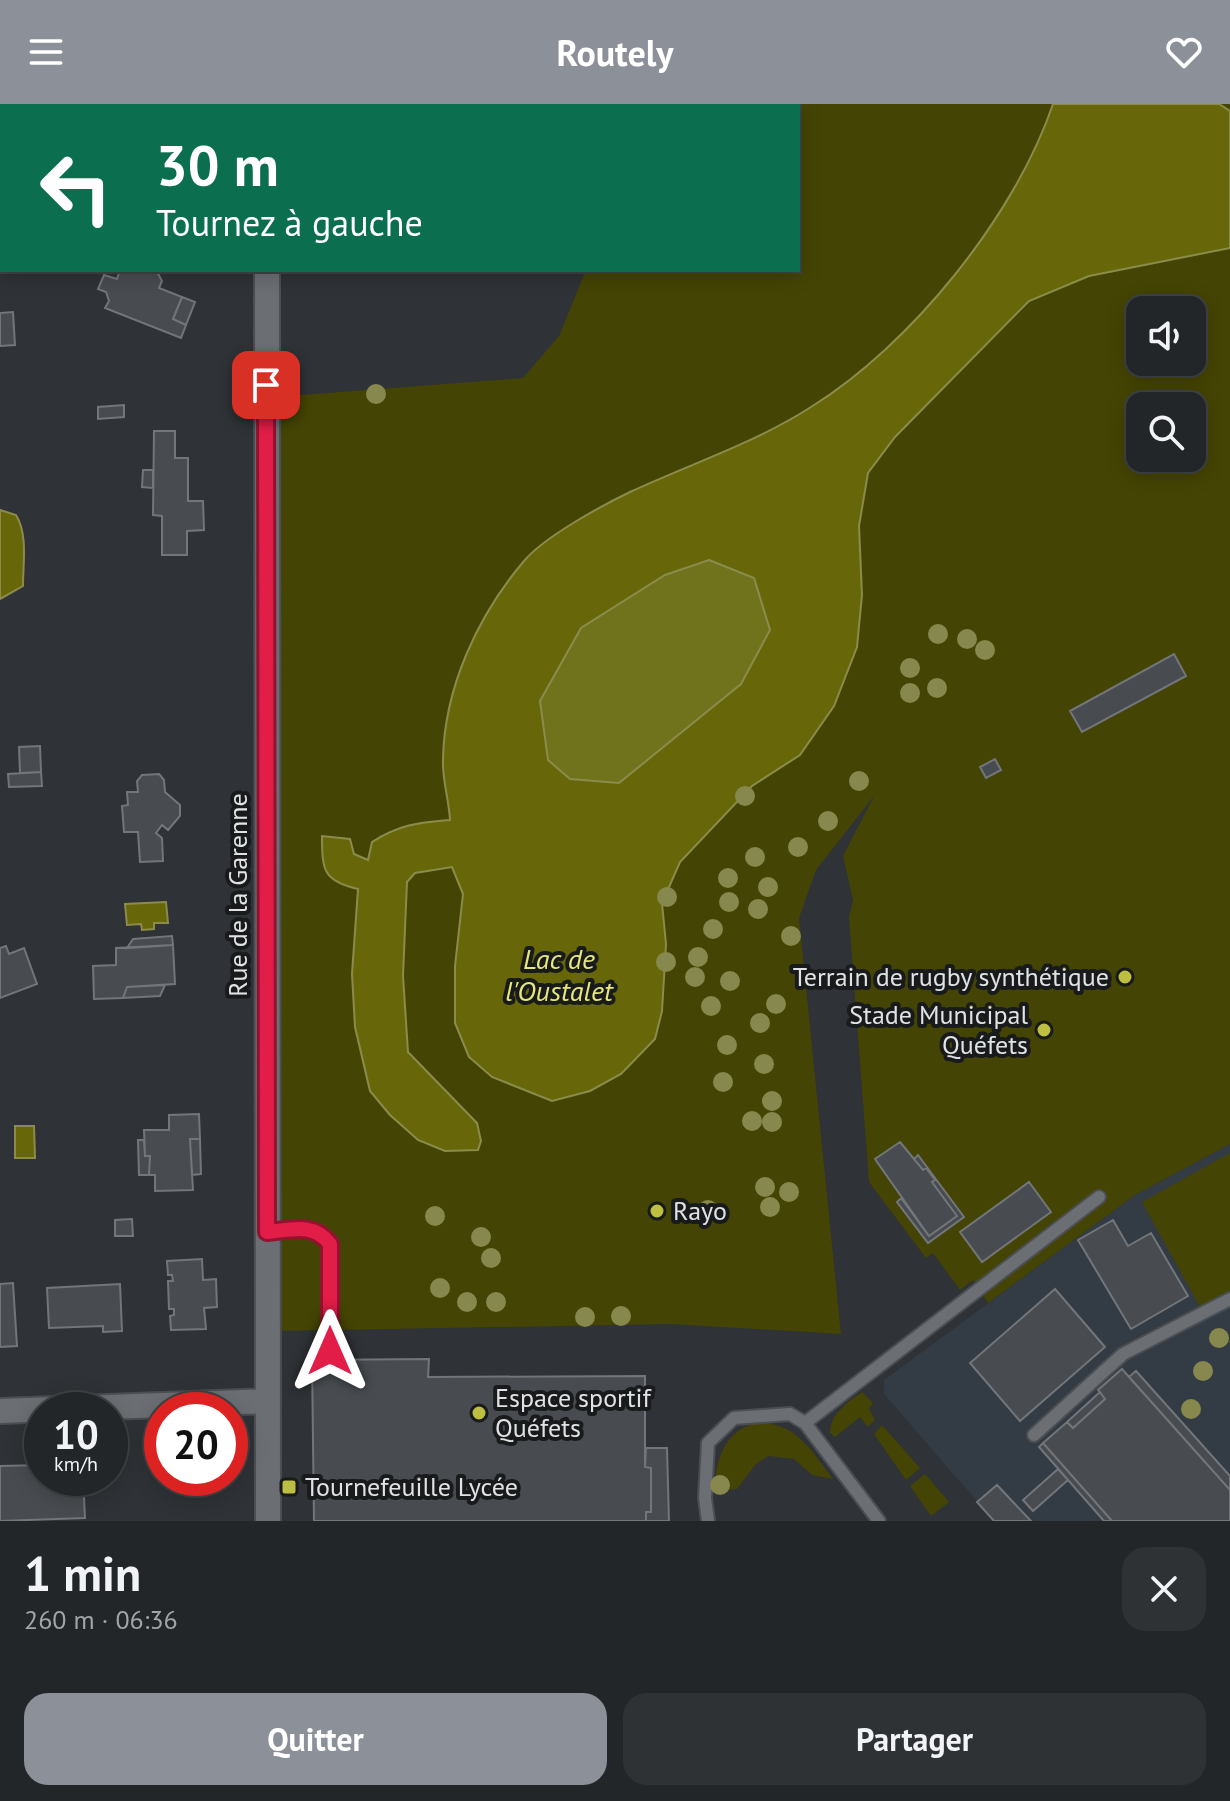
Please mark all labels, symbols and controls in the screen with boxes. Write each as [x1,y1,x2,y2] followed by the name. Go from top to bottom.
[556,29,674,76] text: Routely
[24,30,68,74] icon: menu
[1162,30,1206,74] icon: heart
[156,129,279,201] text: 30 m
[24,136,128,240] icon: left
[156,199,423,246] text: Tournez à gauche
[1126,296,1206,472] map controls
[1126,296,1206,376] button: sound
[232,351,300,419] pin
[244,363,288,407] icon: arrive
[1126,392,1206,472] button: search
[221,793,254,997] street label: Rue de la Garenne
[505,940,614,1009] water label: Lac de l'Oustalet
[793,960,1109,993] place label: Terrain de rugby synthétique
[1116,968,1134,986] marker: Terrain de rugby synthétique
[849,998,1028,1061] place label: Stade Municipal Quéfets
[1035,1021,1053,1039] marker: Stade Municipal Quéfets
[673,1194,727,1227] place label: Rayo
[648,1202,666,1220] marker: Rayo
[288,1309,372,1393] position arrow
[495,1381,652,1444] place label: Espace sportif Quéfets
[144,1392,248,1496] speed limit sign: 20
[470,1404,488,1422] marker: Espace sportif Quéfets
[53,1408,99,1460] text: 10
[54,1451,98,1477] text: km/h
[305,1470,518,1503] place label: Tournefeuille Lycée
[280,1478,298,1496] marker: Tournefeuille Lycée
[24,1542,141,1604] text: 1 min
[1122,1547,1206,1631] button: close
[24,1603,178,1636] text: 260 m · 06:36
[24,1693,607,1785] button: Quitter
[623,1693,1206,1785] button: Partager

